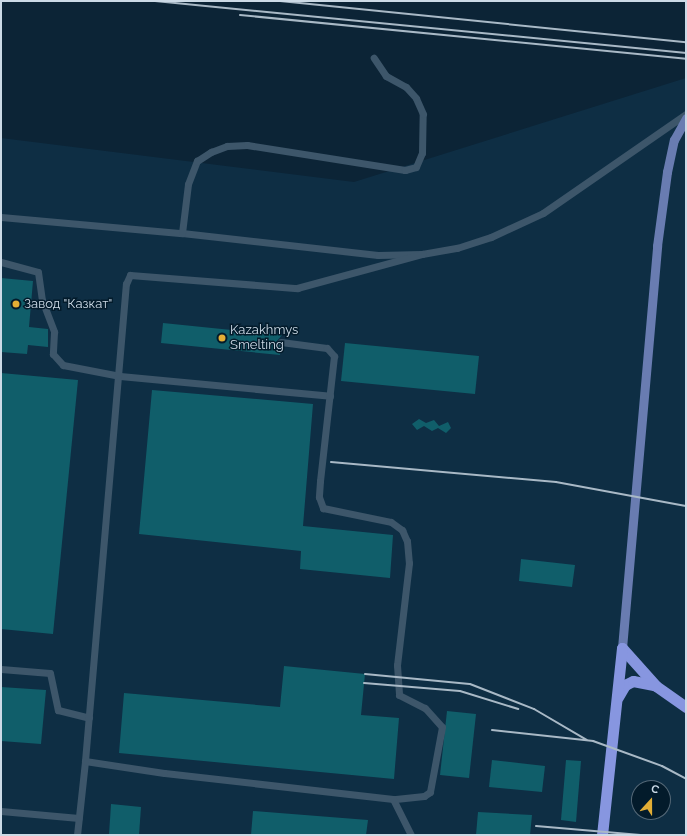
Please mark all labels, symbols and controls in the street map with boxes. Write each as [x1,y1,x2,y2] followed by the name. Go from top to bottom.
[24,296,113,312] place label: Завод "Казкат"
[11,299,21,309] marker: Завод "Казкат"
[230,323,298,354] place label: Kazakhmys Smelting
[217,333,227,343] marker: Kazakhmys Smelting
[631,780,671,820] north arrow
[649,782,661,797] text: С

